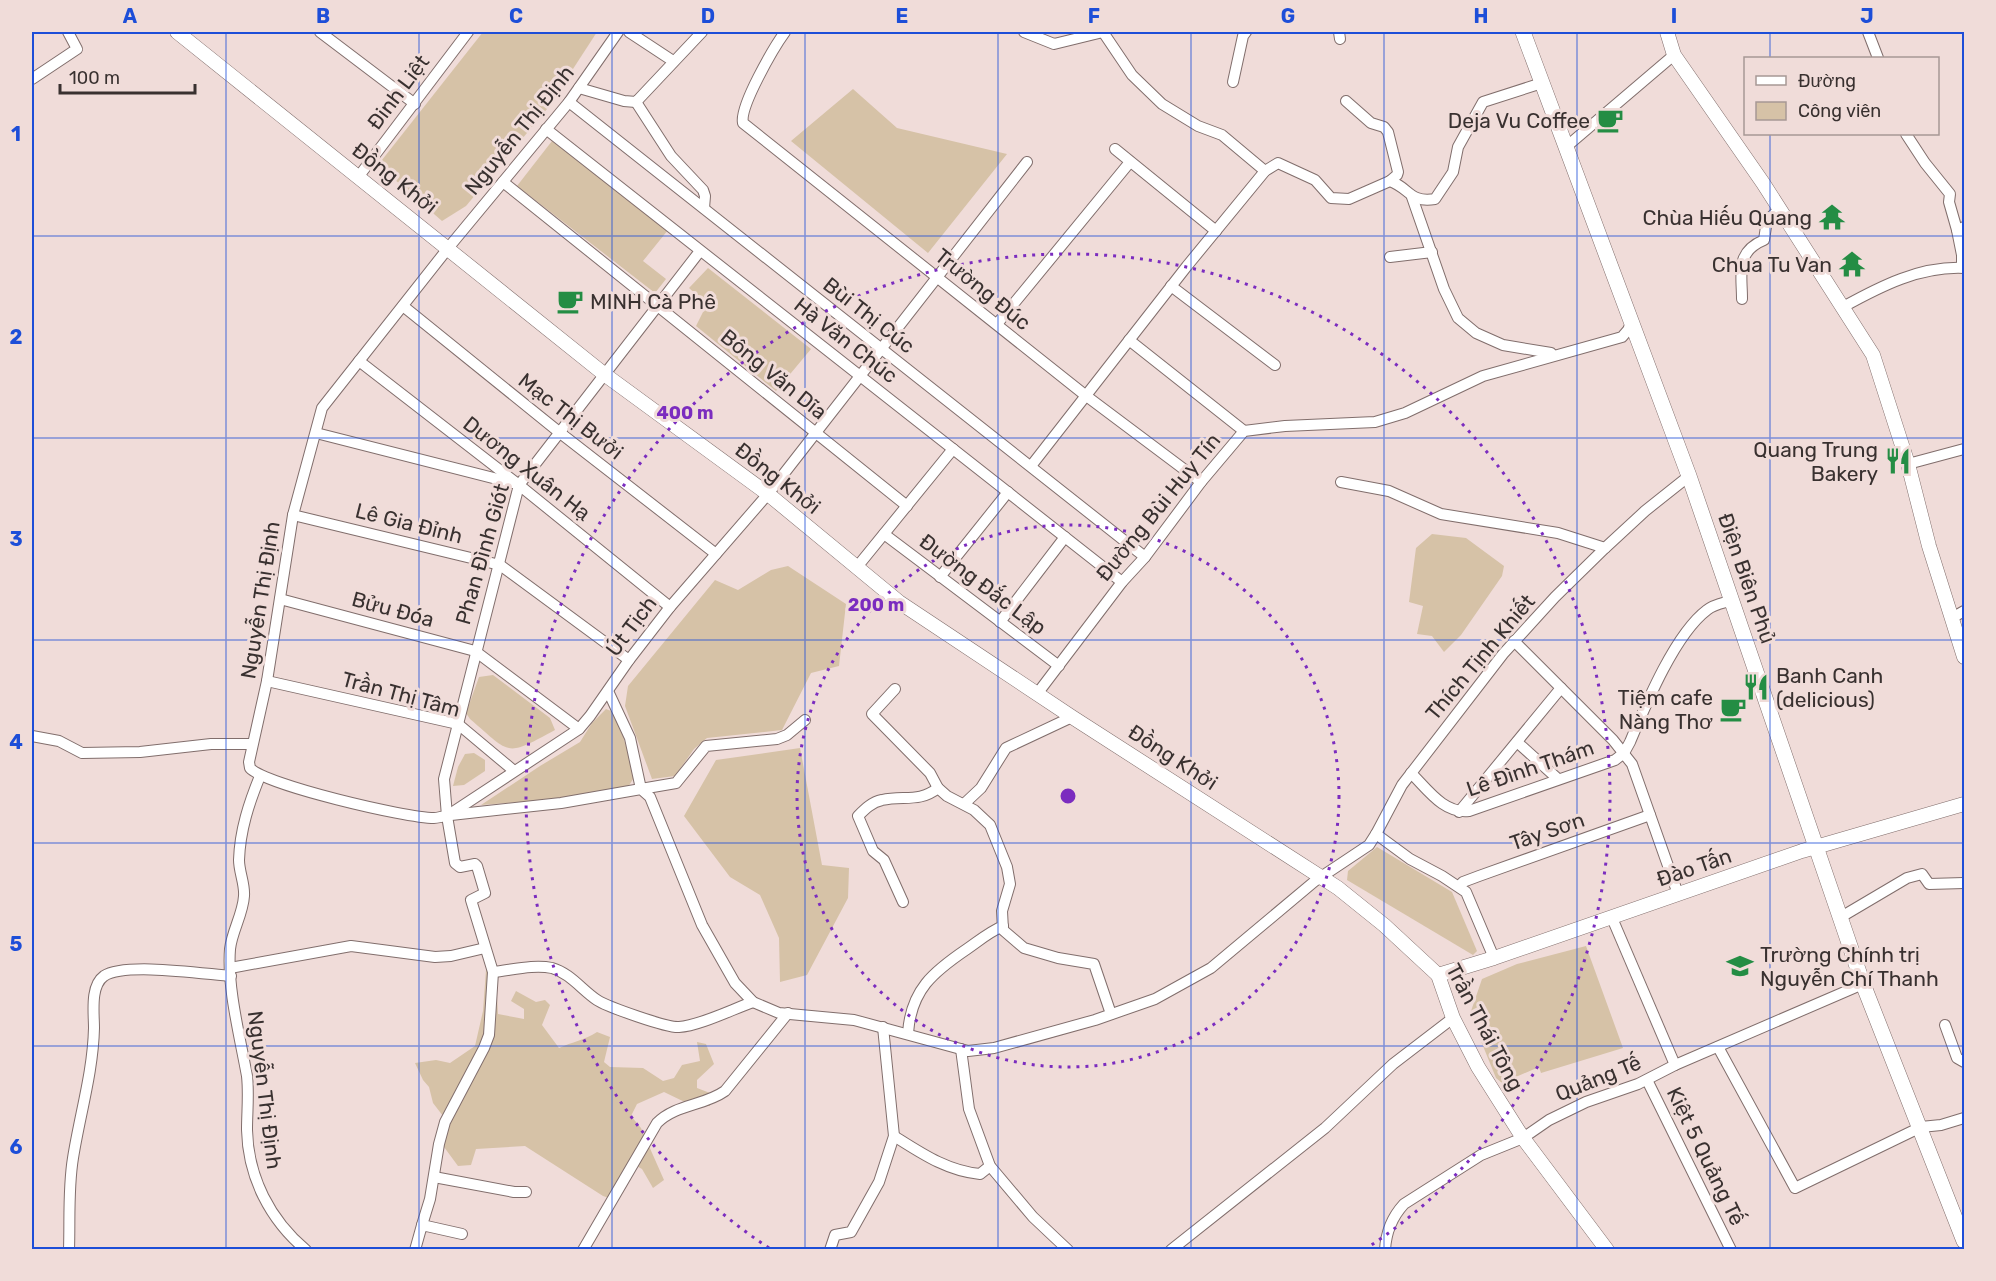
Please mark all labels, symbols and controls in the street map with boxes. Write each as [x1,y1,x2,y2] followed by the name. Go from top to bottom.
[123,4,138,28] text: A
[316,4,330,28] text: B
[509,4,523,28] text: C
[701,4,715,28] text: D
[896,4,908,28] text: E
[1088,4,1100,28] text: F
[1281,4,1295,28] text: G
[1474,4,1488,28] text: H
[1671,4,1677,28] text: I
[1860,4,1874,28] text: J
[362,50,434,134] street label: Đinh Liệt
[60,57,195,95] scale bar
[1744,57,1939,135] legend
[459,60,579,200] street label: Nguyễn Thị Định
[69,67,120,89] text: 100 m
[1798,70,1856,92] text: Đường
[1798,100,1881,122] text: Công viên
[1595,105,1625,135] cafe icon: Deja Vu Coffee
[1448,108,1590,133] place label: Deja Vu Coffee
[11,122,21,146] text: 1
[347,137,443,219] street label: Đồng Khởi
[1817,202,1847,232] temple icon: Chùa Hiếu Quang
[1643,205,1812,230] place label: Chùa Hiếu Quang
[930,243,1036,335] street label: Trường Đúc
[1837,249,1867,279] temple icon: Chua Tu Van
[1712,252,1832,277] place label: Chua Tu Van
[818,272,920,358] street label: Bùi Thị Cúc
[555,286,585,316] cafe icon: MINH Cà Phê
[590,289,716,314] place label: MINH Cà Phê
[789,292,903,388] street label: Hà Văn Chúc
[716,324,832,424] street label: Bông Văn Dĩa
[10,325,23,349] text: 2
[514,367,628,465] street label: Mạc Thị Bưởi
[656,402,714,424] text: 400 m
[458,411,596,526] street label: Dương Xuân Hạ
[1091,428,1225,586] street label: Đường Bùi Huy Tín
[730,437,826,519] street label: Đồng Khởi
[1753,437,1878,486] place label: Quang Trung Bakery
[1883,446,1913,476] restaurant icon: Quang Trung Bakery
[450,481,514,627] street label: Phan Đình Giót
[353,498,465,548] street label: Lê Gia Đỉnh
[1713,510,1781,646] street label: Điện Biên Phủ
[235,519,285,681] street label: Nguyễn Thị Định
[9,527,23,551] text: 3
[915,528,1051,640] street label: Đường Đắc Lập
[349,586,437,632] street label: Bửu Đóa
[1420,589,1540,725] street label: Thích Tịnh Khiết
[600,591,662,661] street label: Út Tịch
[848,594,904,616] text: 200 m
[1776,663,1883,712] place label: Banh Canh (delicious)
[339,666,463,722] street label: Trần Thị Tâm
[1741,672,1771,702] restaurant icon: Banh Canh (delicious)
[1618,685,1713,734] place label: Tiệm cafe Nàng Thơ
[1718,694,1748,724] cafe icon: Tiệm cafe Nàng Thơ
[1124,719,1222,795] street label: Đồng Khởi
[9,730,23,754] text: 4
[1463,735,1597,801] street label: Lê Đình Thám
[1058,786,1078,806] centre of rings
[1506,807,1588,855] street label: Tây Sơn
[1653,843,1735,891] street label: Đào Tấn
[10,932,23,956] text: 5
[1760,942,1939,991] place label: Trường Chính trị Nguyễn Chí Thanh
[1725,951,1755,981] school or university icon: Trường Chính trị Nguyễn Chí Thanh
[1441,959,1529,1095] street label: Trần Thái Tông
[243,1009,287,1171] street label: Nguyễn Thị Định
[1551,1049,1645,1107] street label: Quảng Tế
[1662,1083,1750,1229] street label: Kiệt 5 Quảng Tế
[9,1135,23,1159] text: 6

